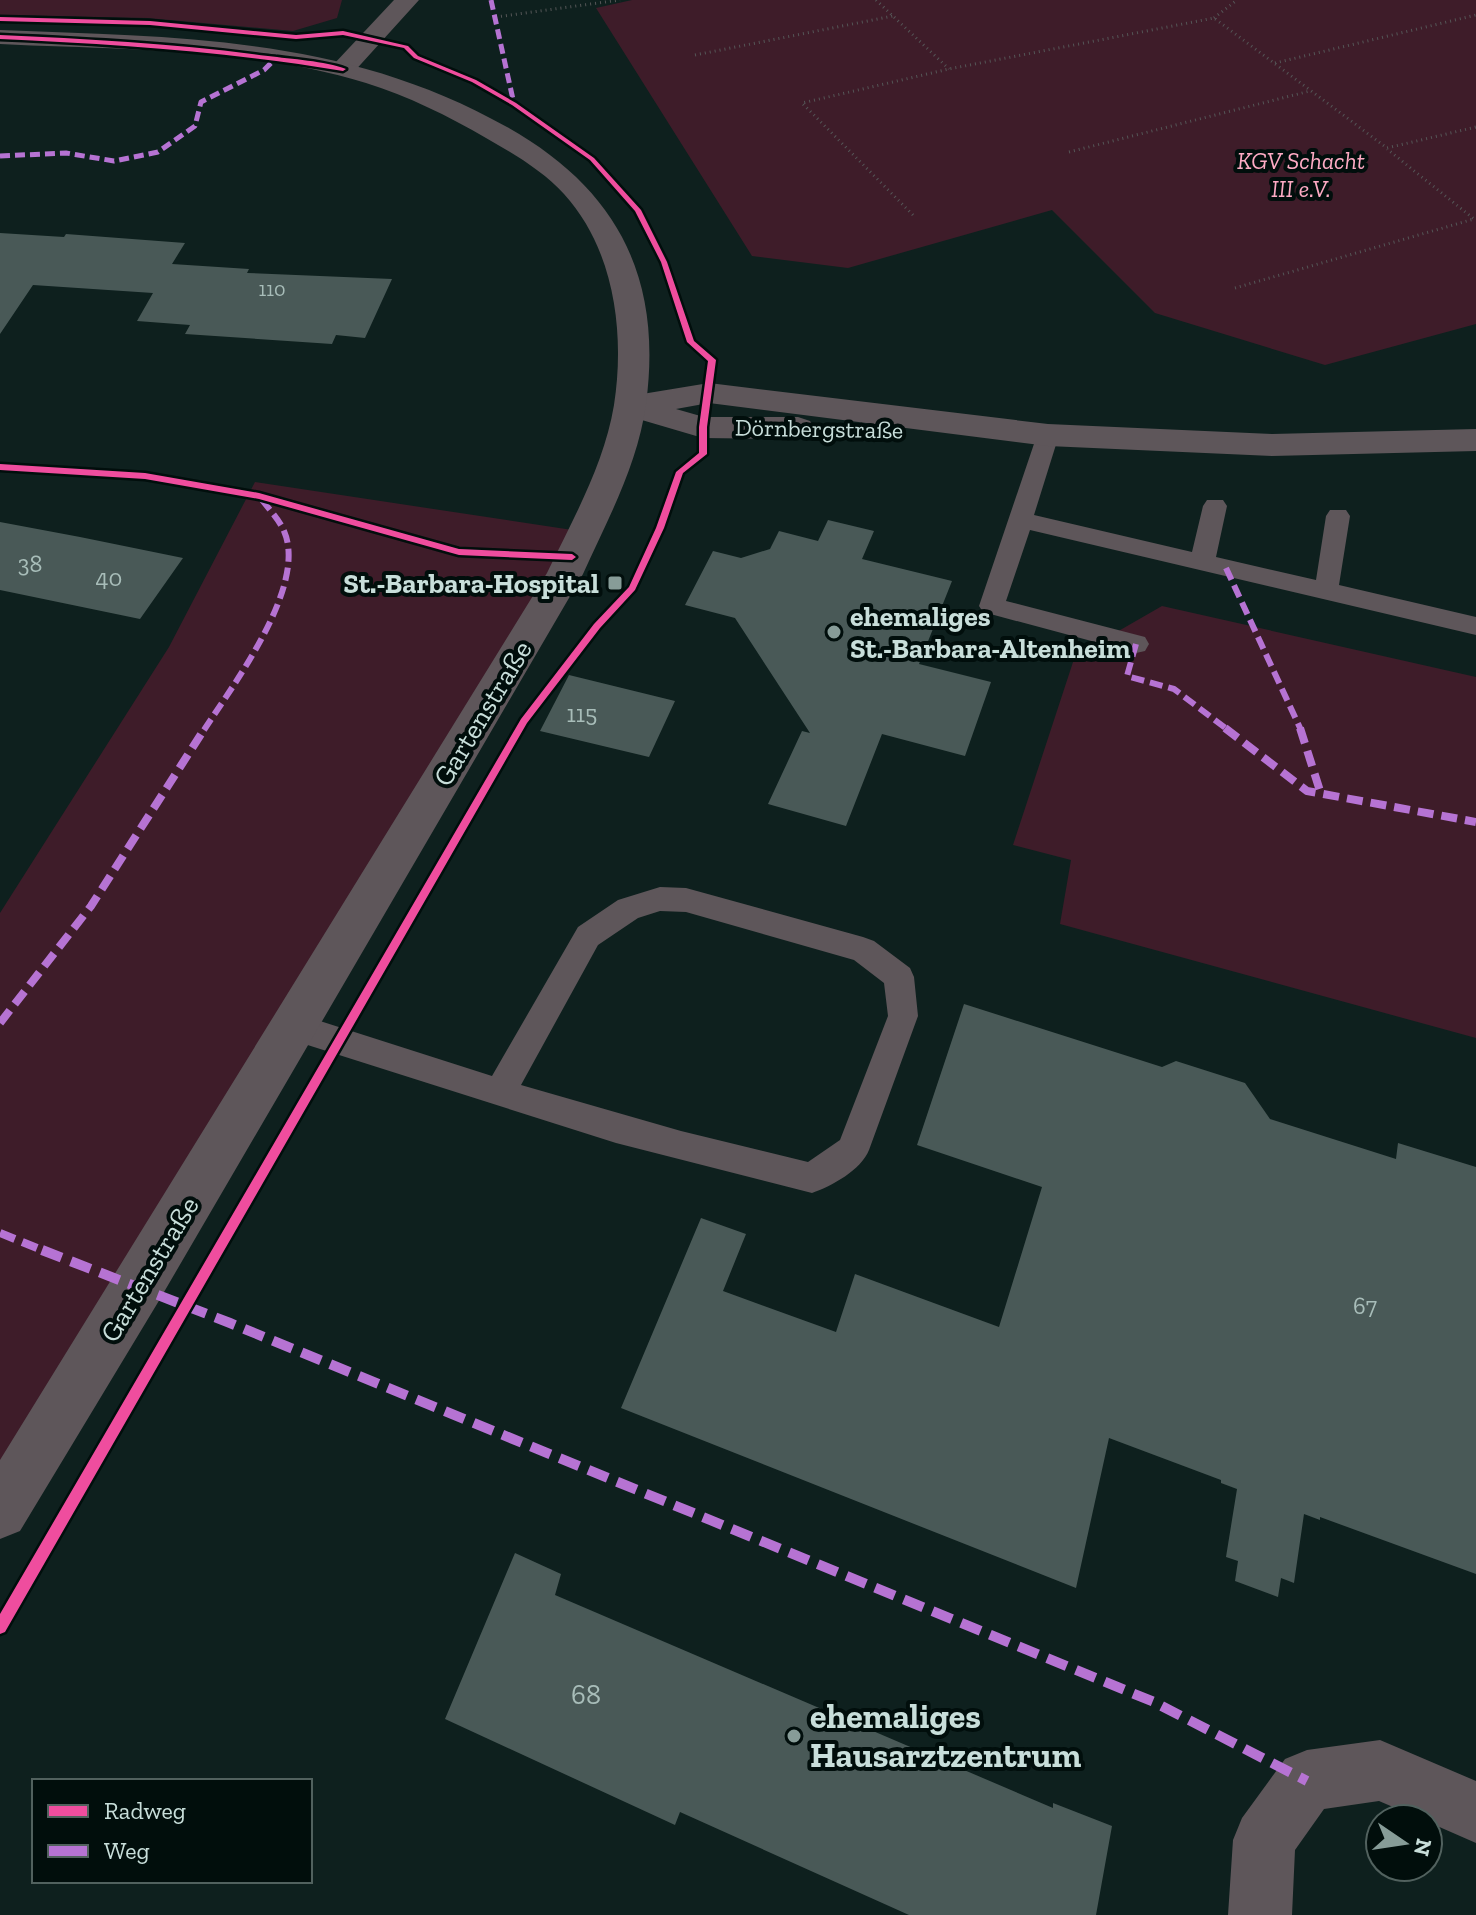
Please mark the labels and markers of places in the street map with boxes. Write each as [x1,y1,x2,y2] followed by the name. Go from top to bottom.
[343,567,599,600] place label: St.-Barbara-Hospital
[606,574,624,592] marker: St.-Barbara-Hospital
[850,600,1131,665] place label: ehemaliges St.-Barbara-Altenheim
[825,623,843,641] marker: ehemaliges St.-Barbara-Altenheim
[810,1696,1081,1776] place label: ehemaliges Hausarztzentrum
[785,1727,803,1745] marker: ehemaliges Hausarztzentrum

